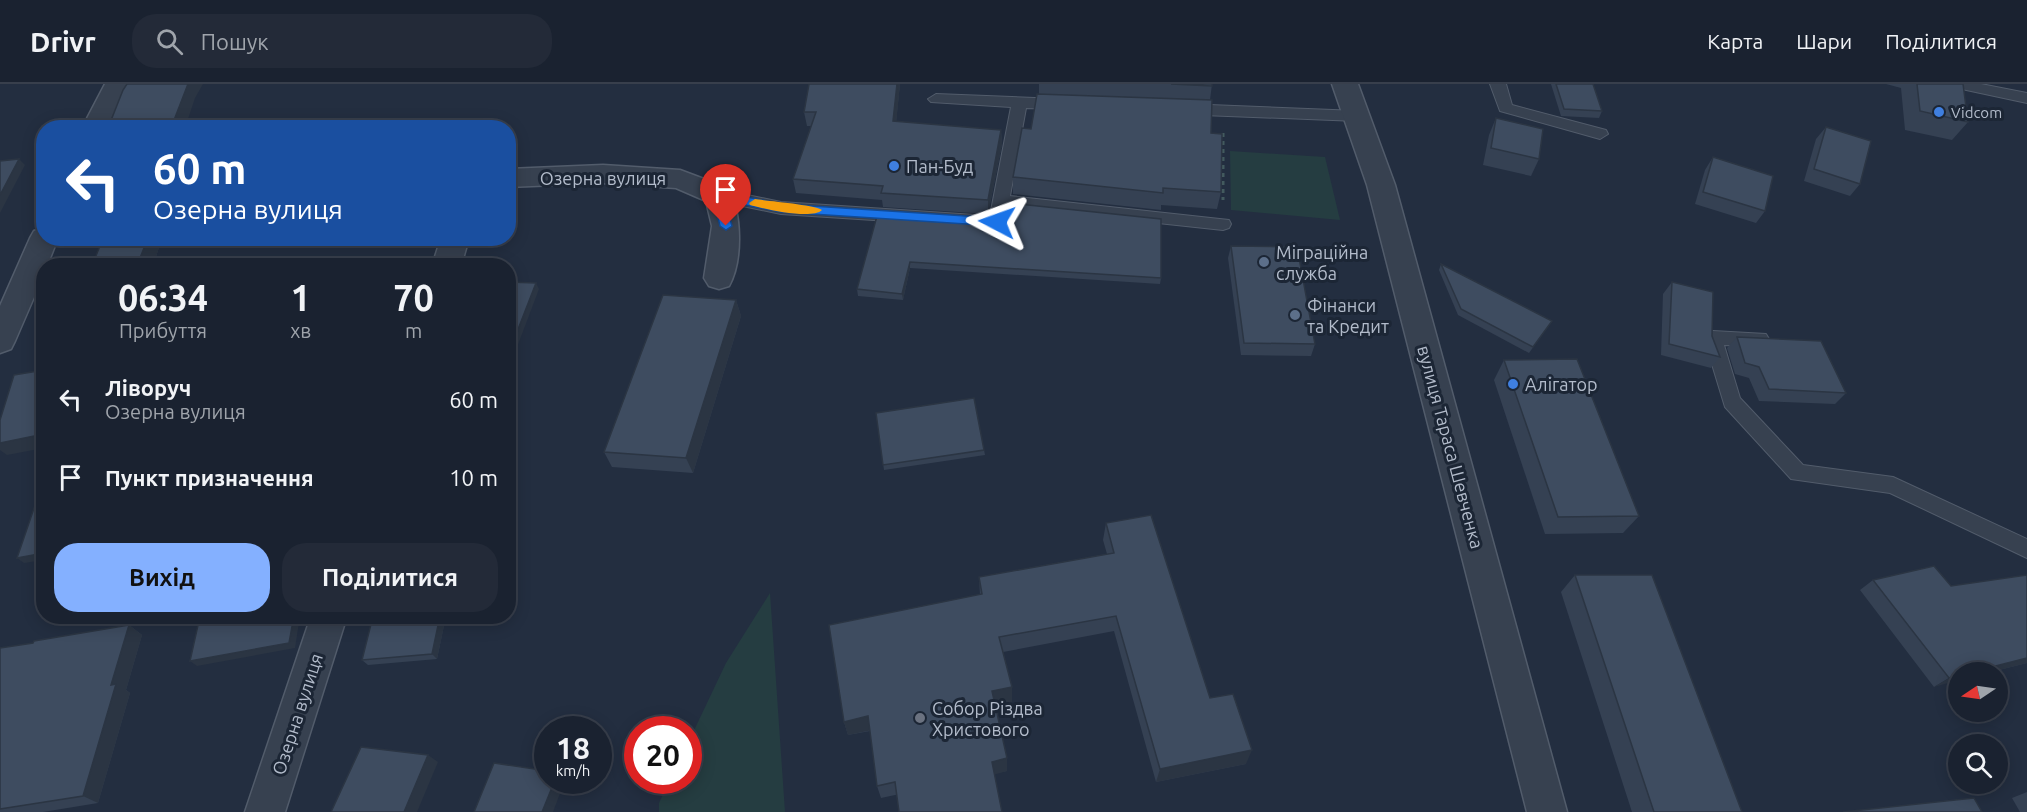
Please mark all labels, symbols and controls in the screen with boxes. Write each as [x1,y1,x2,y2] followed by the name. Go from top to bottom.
[132,14,552,68] search box
[153,25,186,58] icon: search
[30,26,96,57] text: Drivr
[201,29,269,54] text: Пошук
[1707,29,1763,53] text: Карта
[1796,29,1852,53] text: Шари
[1885,29,1997,53] text: Поділитися
[1951,104,2002,121] place label: Vidcom
[1932,105,1946,119] marker: Vidcom
[54,144,132,222] icon: left
[153,145,247,192] text: 60 m
[906,156,974,176] place label: Пан-Буд
[887,159,901,173] marker: Пан-Буд
[700,164,751,226] pin
[540,168,666,188] street label: Озерна вулиця
[709,173,742,206] icon: arrive
[965,190,1029,254] position arrow
[153,194,343,224] text: Озерна вулиця
[1276,242,1368,283] place label: Міграційна служба
[1257,255,1271,269] marker: Міграційна служба
[118,277,208,318] text: 06:34
[291,277,311,318] text: 1
[393,277,434,318] text: 70
[1307,295,1389,336] place label: Фінанси та Кредит
[1288,308,1302,322] marker: Фінанси та Кредит
[119,319,207,342] text: Прибуття
[290,319,311,342] text: хв
[405,319,422,342] text: m
[1414,343,1488,551] street label: вулиця Тараса Шевченка
[1525,374,1598,394] place label: Алігатор
[105,375,191,400] text: Ліворуч
[1506,377,1520,391] marker: Алігатор
[54,383,87,416] icon: left
[449,387,498,412] text: 60 m
[105,400,246,423] text: Озерна вулиця
[54,461,87,494] icon: arrive
[105,465,314,490] text: Пункт призначення
[449,465,498,490] text: 10 m
[54,543,270,612] button: Вихід
[282,543,498,612] button: Поділитися
[268,651,326,777] street label: Озерна вулиця
[1948,662,2008,722] north arrow
[1948,662,2008,794] map controls
[932,698,1043,739] place label: Собор Різдва Христового
[913,711,927,725] marker: Собор Різдва Христового
[624,716,702,794] speed limit sign: 20
[556,731,590,765] text: 18
[1948,734,2008,794] button: search
[556,762,590,779] text: km/h

